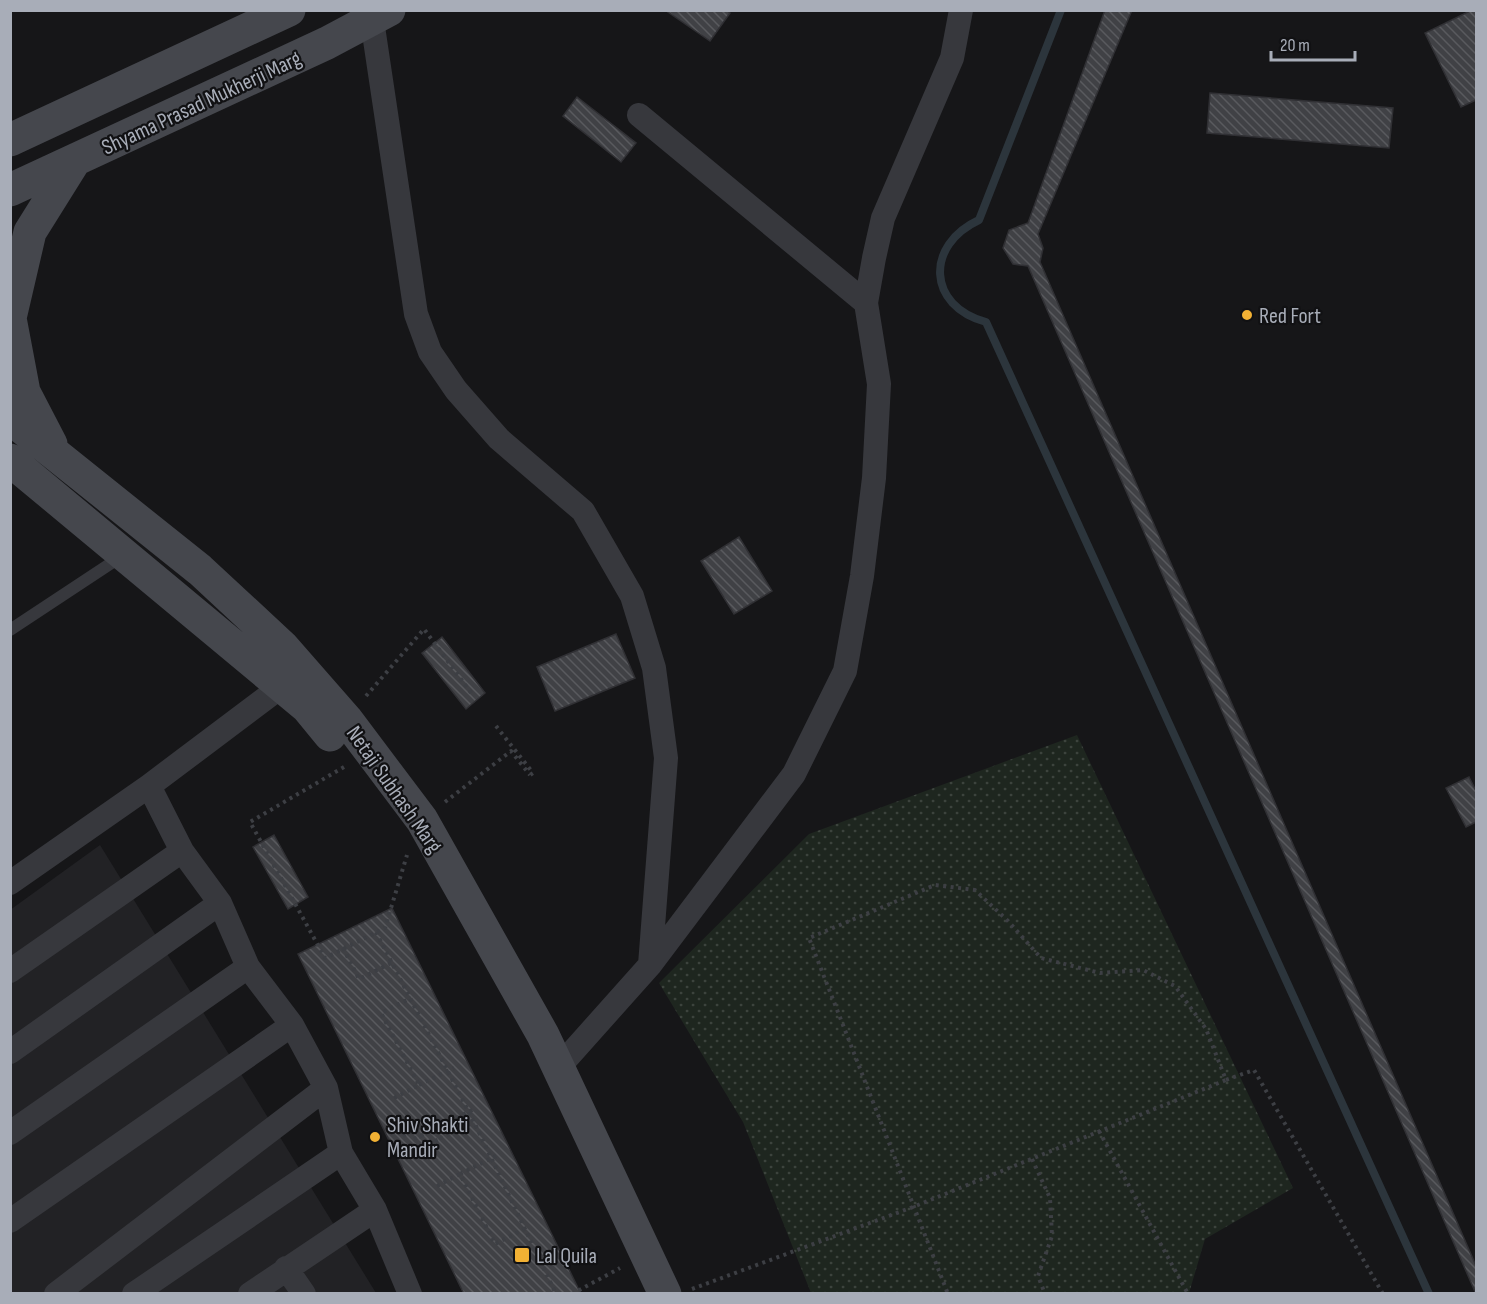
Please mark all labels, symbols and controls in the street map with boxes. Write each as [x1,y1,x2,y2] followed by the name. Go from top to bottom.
[1271,24,1355,62] scale bar
[1280,35,1310,56] text: 20 m
[98,45,306,161] street label: Shyama Prasad Mukherji Marg
[1259,303,1321,330] place label: Red Fort
[1240,308,1254,322] marker: Red Fort
[340,721,448,859] street label: Netaji Subhash Marg
[387,1112,468,1164] place label: Shiv Shakti Mandir
[368,1130,382,1144] marker: Shiv Shakti Mandir
[536,1243,597,1270] place label: Lal Quila
[513,1246,531,1264] marker: Lal Quila

